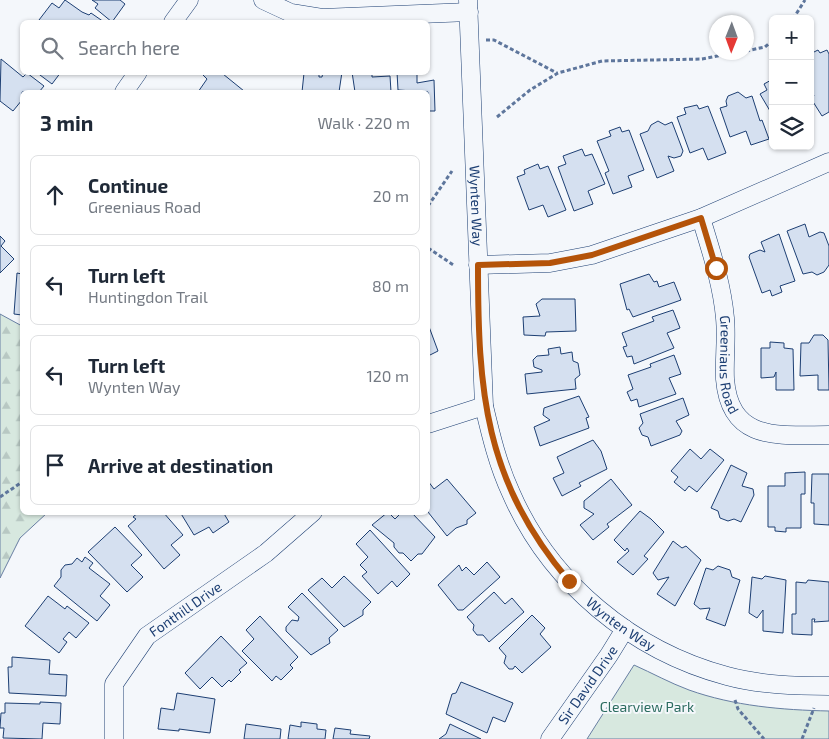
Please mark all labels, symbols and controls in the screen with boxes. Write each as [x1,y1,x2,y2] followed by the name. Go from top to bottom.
[709,15,754,60] north arrow
[769,15,814,150] map controls
[769,15,814,60] button: +
[20,20,430,75] search box
[38,34,66,62] icon: search
[78,36,180,59] text: Search here
[769,60,814,105] button: −
[769,105,814,150] button: layers
[40,110,93,135] text: 3 min
[317,113,410,132] text: Walk · 220 m
[467,165,487,247] street label: Wynten Way
[88,174,168,197] text: Continue
[41,181,69,209] icon: ahead
[373,186,409,205] text: 20 m
[88,197,201,216] text: Greeniaus Road
[705,257,728,280] route start
[88,264,165,287] text: Turn left
[41,271,69,299] icon: left
[372,276,409,295] text: 80 m
[88,287,208,306] text: Huntingdon Trail
[717,315,743,417] street label: Greeniaus Road
[88,354,165,377] text: Turn left
[41,361,69,389] icon: left
[366,366,409,385] text: 120 m
[88,377,181,396] text: Wynten Way
[41,451,69,479] icon: arrive
[88,454,273,477] text: Arrive at destination
[558,570,581,593] route end
[145,578,225,640] street label: Fonthill Drive
[583,593,659,654] street label: Wynten Way
[554,642,621,727] street label: Sir David Drive
[600,698,694,715] park label: Clearview Park

